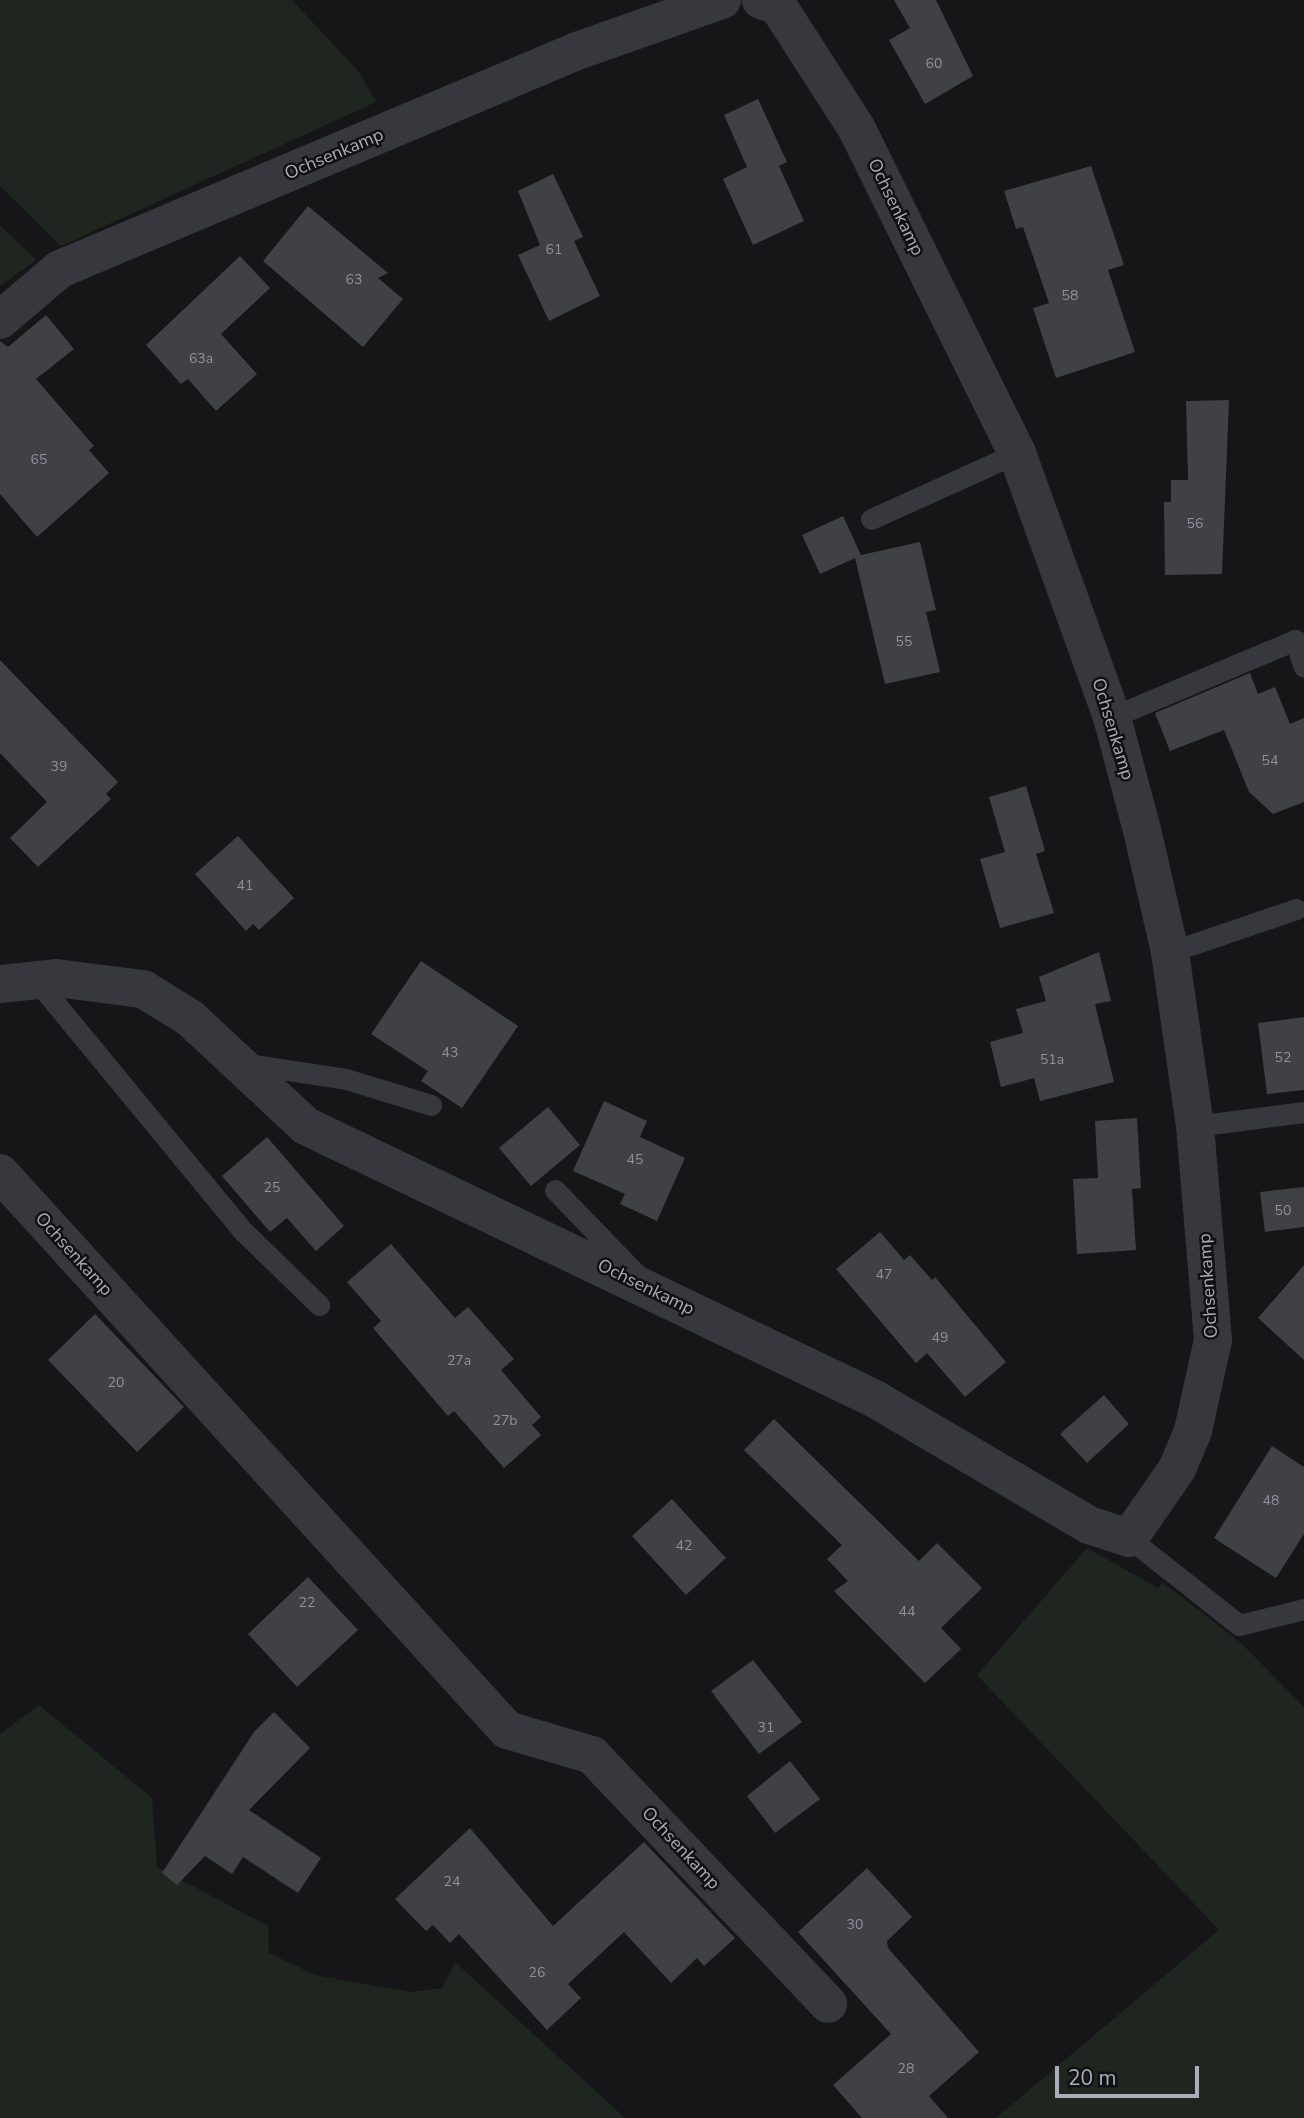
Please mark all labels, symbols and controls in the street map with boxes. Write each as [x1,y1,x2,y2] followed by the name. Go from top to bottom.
[926,56,942,72] house number: 60
[281,124,387,184] street label: Ochsenkamp
[863,155,929,259] street label: Ochsenkamp
[546,242,562,258] house number: 61
[346,272,362,288] house number: 63
[1062,288,1078,304] house number: 58
[189,351,213,367] house number: 63a
[31,452,47,468] house number: 65
[1187,516,1203,532] house number: 56
[896,634,912,650] house number: 55
[1087,676,1139,782] street label: Ochsenkamp
[1262,753,1278,769] house number: 54
[51,759,67,775] house number: 39
[237,878,253,894] house number: 41
[442,1045,458,1061] house number: 43
[1275,1050,1291,1066] house number: 52
[1040,1052,1064,1068] house number: 51a
[627,1152,643,1168] house number: 45
[264,1180,280,1196] house number: 25
[1275,1203,1291,1219] house number: 50
[31,1208,117,1300] street label: Ochsenkamp
[1194,1233,1222,1339] street label: Ochsenkamp
[594,1254,698,1320] street label: Ochsenkamp
[876,1267,892,1283] house number: 47
[932,1330,948,1346] house number: 49
[447,1353,471,1369] house number: 27a
[108,1375,124,1391] house number: 20
[493,1413,517,1429] house number: 27b
[1263,1493,1279,1509] house number: 48
[676,1538,692,1554] house number: 42
[299,1595,315,1611] house number: 22
[899,1604,915,1620] house number: 44
[758,1720,774,1736] house number: 31
[637,1802,725,1894] street label: Ochsenkamp
[444,1874,460,1890] house number: 24
[847,1917,863,1933] house number: 30
[529,1965,545,1981] house number: 26
[1059,2052,1202,2096] scale bar
[898,2061,914,2077] house number: 28
[1068,2064,1117,2092] text: 20 m

